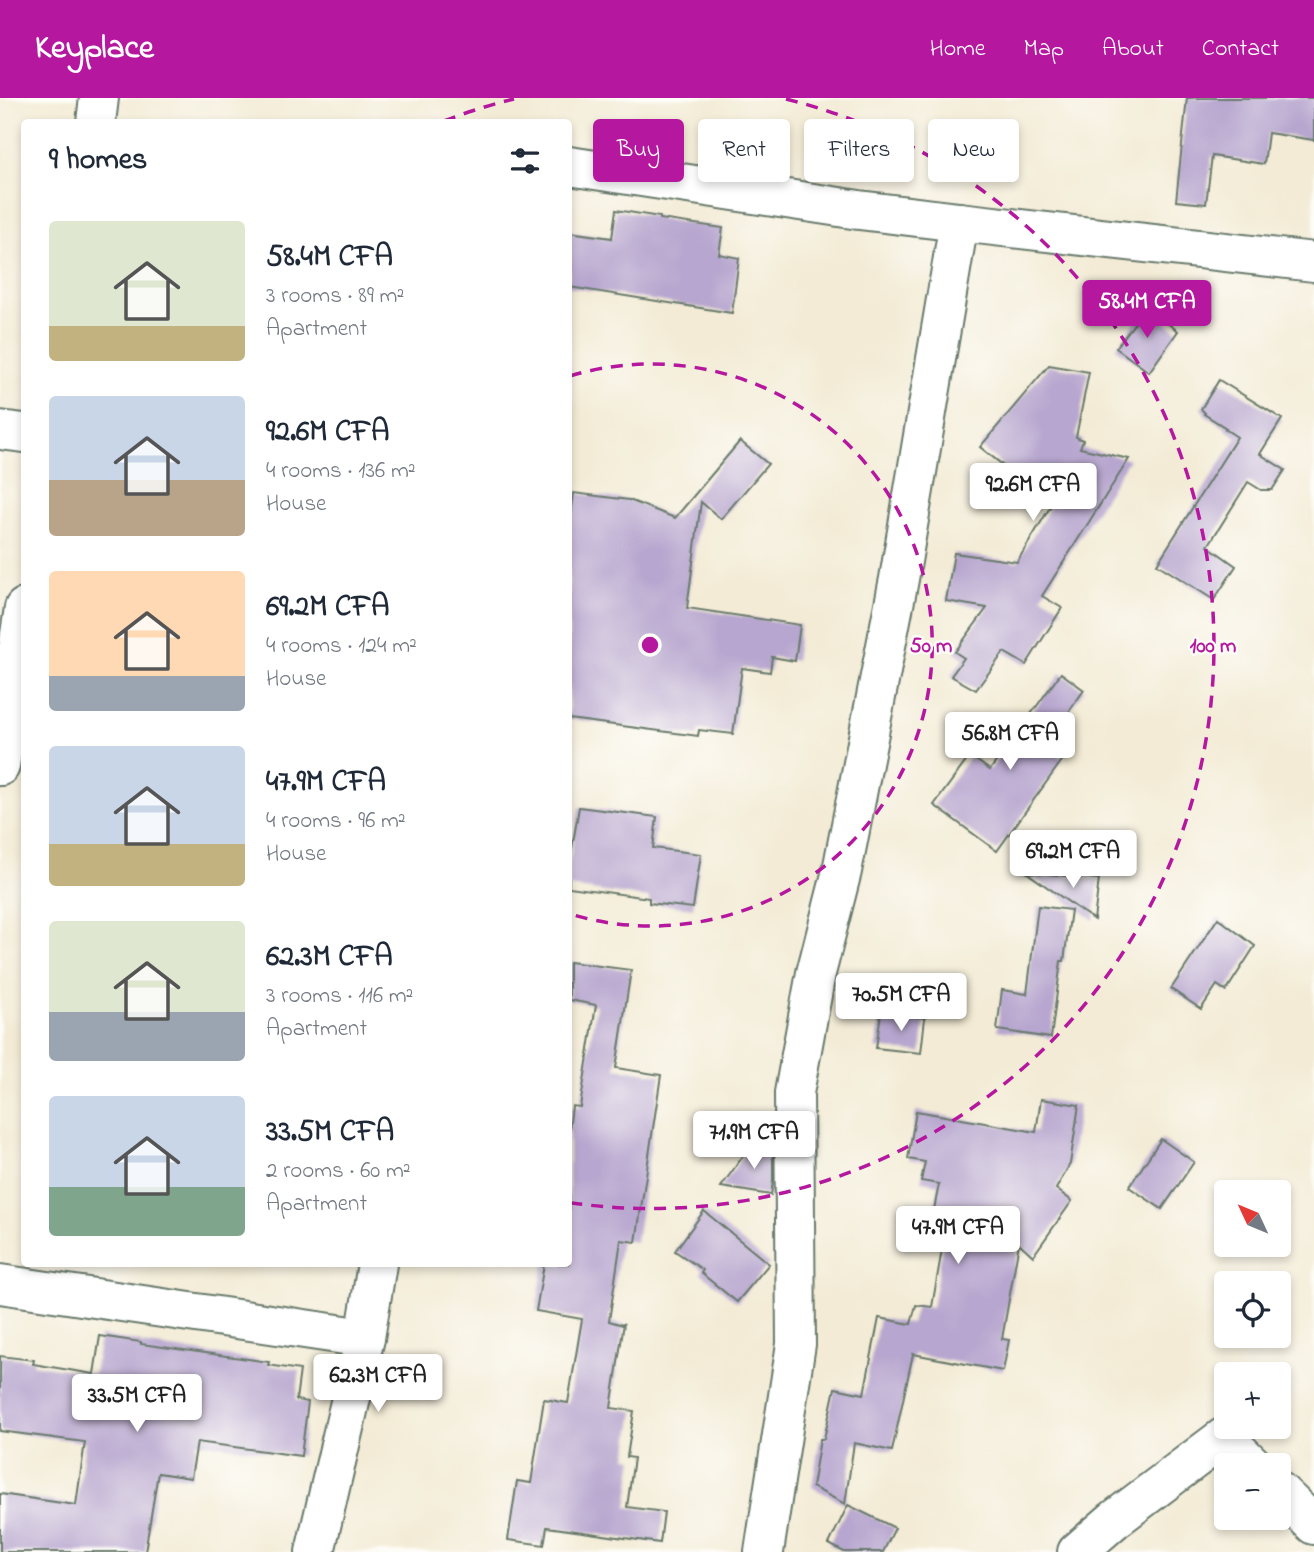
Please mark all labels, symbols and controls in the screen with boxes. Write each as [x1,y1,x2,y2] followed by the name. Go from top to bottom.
[35,25,154,73] text: Keyplace
[930,32,986,67] text: Home
[1024,32,1064,67] text: Map
[1102,32,1164,67] text: About
[1202,32,1279,67] text: Contact
[593,119,684,182] chip: Buy
[698,119,790,182] chip: Rent
[804,119,914,182] chip: Filters
[928,119,1019,182] chip: New
[49,139,147,183] text: 9 homes
[506,142,544,180] icon: filters
[266,236,393,280] text: 58.4M CFA
[105,249,189,333] icon: home
[266,280,404,313] text: 3 rooms · 89 m²
[1067,280,1227,340] pin: 58.4M CFA
[1098,286,1196,319] text: 58.4M CFA
[266,313,367,346] text: Apartment
[266,411,389,455] text: 92.6M CFA
[105,424,189,508] icon: home
[266,455,416,488] text: 4 rooms · 136 m²
[953,464,1113,523] pin: 92.6M CFA
[986,469,1080,502] text: 92.6M CFA
[266,488,326,521] text: House
[266,586,389,630] text: 69.2M CFA
[105,599,189,683] icon: home
[266,630,417,663] text: 4 rooms · 124 m²
[910,632,952,662] text: 50 m
[1190,632,1236,662] text: 100 m
[638,633,662,657] centre of rings
[266,663,326,696] text: House
[930,712,1090,772] pin: 56.8M CFA
[961,718,1059,751] text: 56.8M CFA
[266,761,386,805] text: 47.9M CFA
[105,774,189,858] icon: home
[266,805,406,838] text: 4 rooms · 96 m²
[993,830,1153,890] pin: 69.2M CFA
[1026,836,1120,869] text: 69.2M CFA
[266,838,326,871] text: House
[266,936,393,980] text: 62.3M CFA
[105,949,189,1033] icon: home
[821,974,981,1033] pin: 70.5M CFA
[852,979,950,1012] text: 70.5M CFA
[266,980,413,1013] text: 3 rooms · 116 m²
[266,1013,367,1046] text: Apartment
[266,1111,394,1155] text: 33.5M CFA
[674,1112,834,1171] pin: 71.9M CFA
[709,1117,799,1150] text: 71.9M CFA
[105,1124,189,1208] icon: home
[266,1155,411,1188] text: 2 rooms · 60 m²
[1214,1180,1292,1256] north arrow
[1214,1180,1291,1530] map controls
[266,1188,367,1221] text: Apartment
[878,1206,1038,1266] pin: 47.9M CFA
[912,1212,1004,1245] text: 47.9M CFA
[1214,1271,1291,1348] button: locate
[298,1354,458,1414] pin: 62.3M CFA
[329,1360,427,1393] text: 62.3M CFA
[1214,1362,1291,1439] button: +
[57,1374,217,1434] pin: 33.5M CFA
[88,1380,186,1413] text: 33.5M CFA
[1214,1453,1291,1530] button: −

